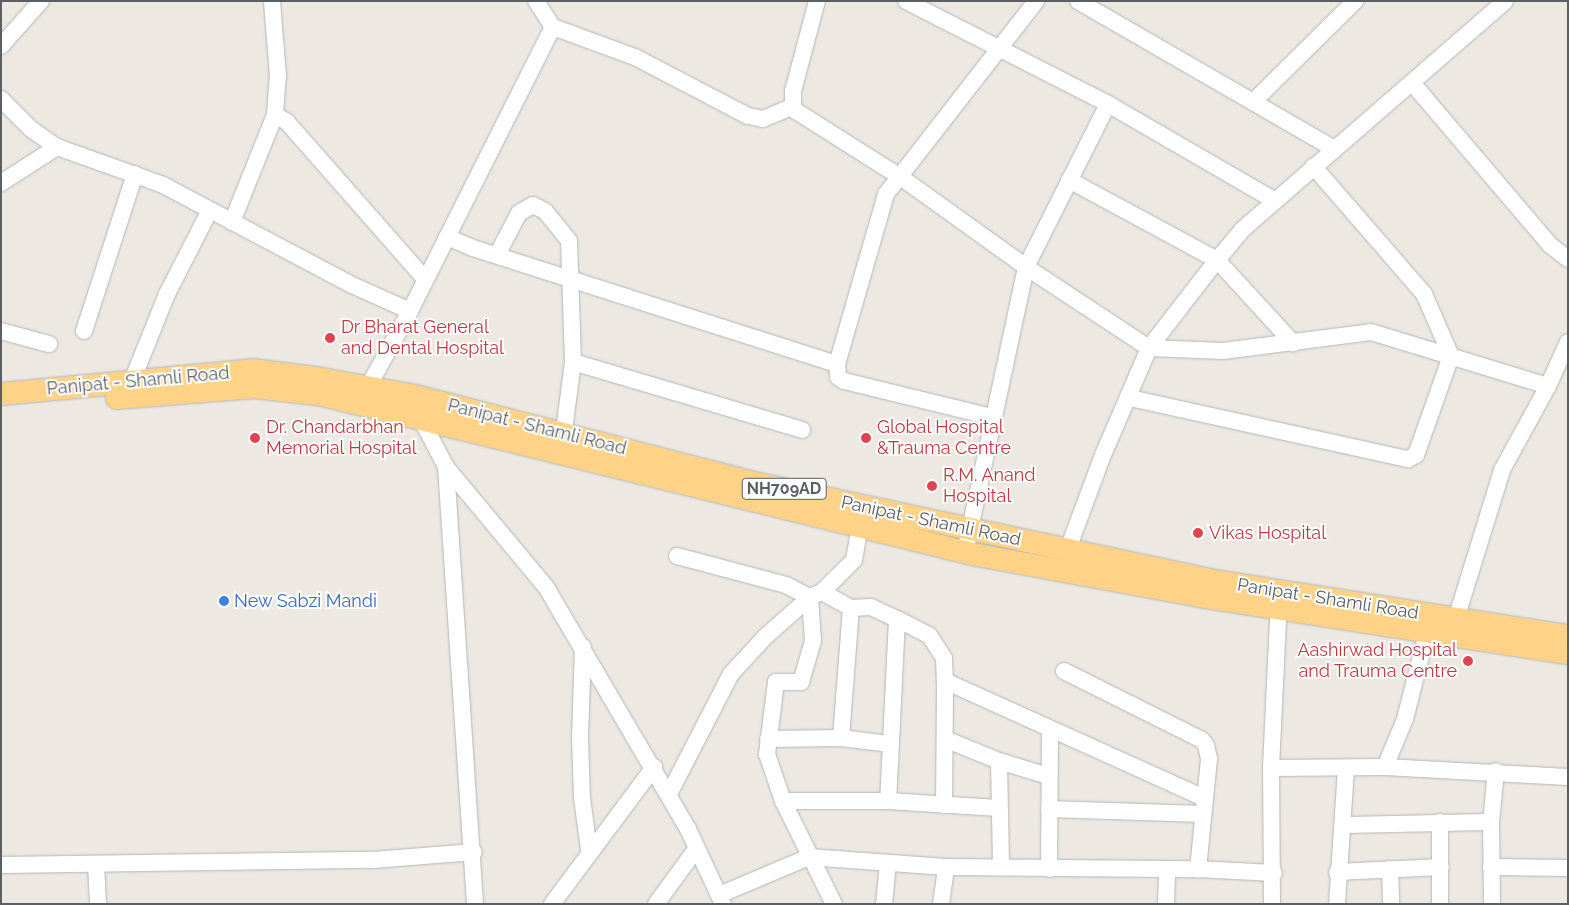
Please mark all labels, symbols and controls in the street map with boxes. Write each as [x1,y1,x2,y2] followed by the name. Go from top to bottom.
[341,317,505,359] place label: Dr Bharat General and Dental Hospital
[323,331,337,345] marker: Dr Bharat General and Dental Hospital
[46,362,230,400] street label: Panipat - Shamli Road
[445,394,629,460] street label: Panipat - Shamli Road
[266,417,417,459] place label: Dr. Chandarbhan Memorial Hospital
[877,417,1011,459] place label: Global Hospital &Trauma Centre
[248,431,262,445] marker: Dr. Chandarbhan Memorial Hospital
[859,431,873,445] marker: Global Hospital &Trauma Centre
[943,465,1036,508] place label: R.M. Anand Hospital
[742,476,826,502] road number: NH709AD
[925,479,939,493] marker: R.M. Anand Hospital
[839,491,1023,551] street label: Panipat - Shamli Road
[1209,522,1326,544] place label: Vikas Hospital
[1191,526,1205,540] marker: Vikas Hospital
[1236,574,1420,624] street label: Panipat - Shamli Road
[234,590,377,612] place label: New Sabzi Mandi
[218,595,230,607] marker: New Sabzi Mandi
[1297,640,1457,682] place label: Aashirwad Hospital and Trauma Centre
[1461,654,1475,668] marker: Aashirwad Hospital and Trauma Centre

